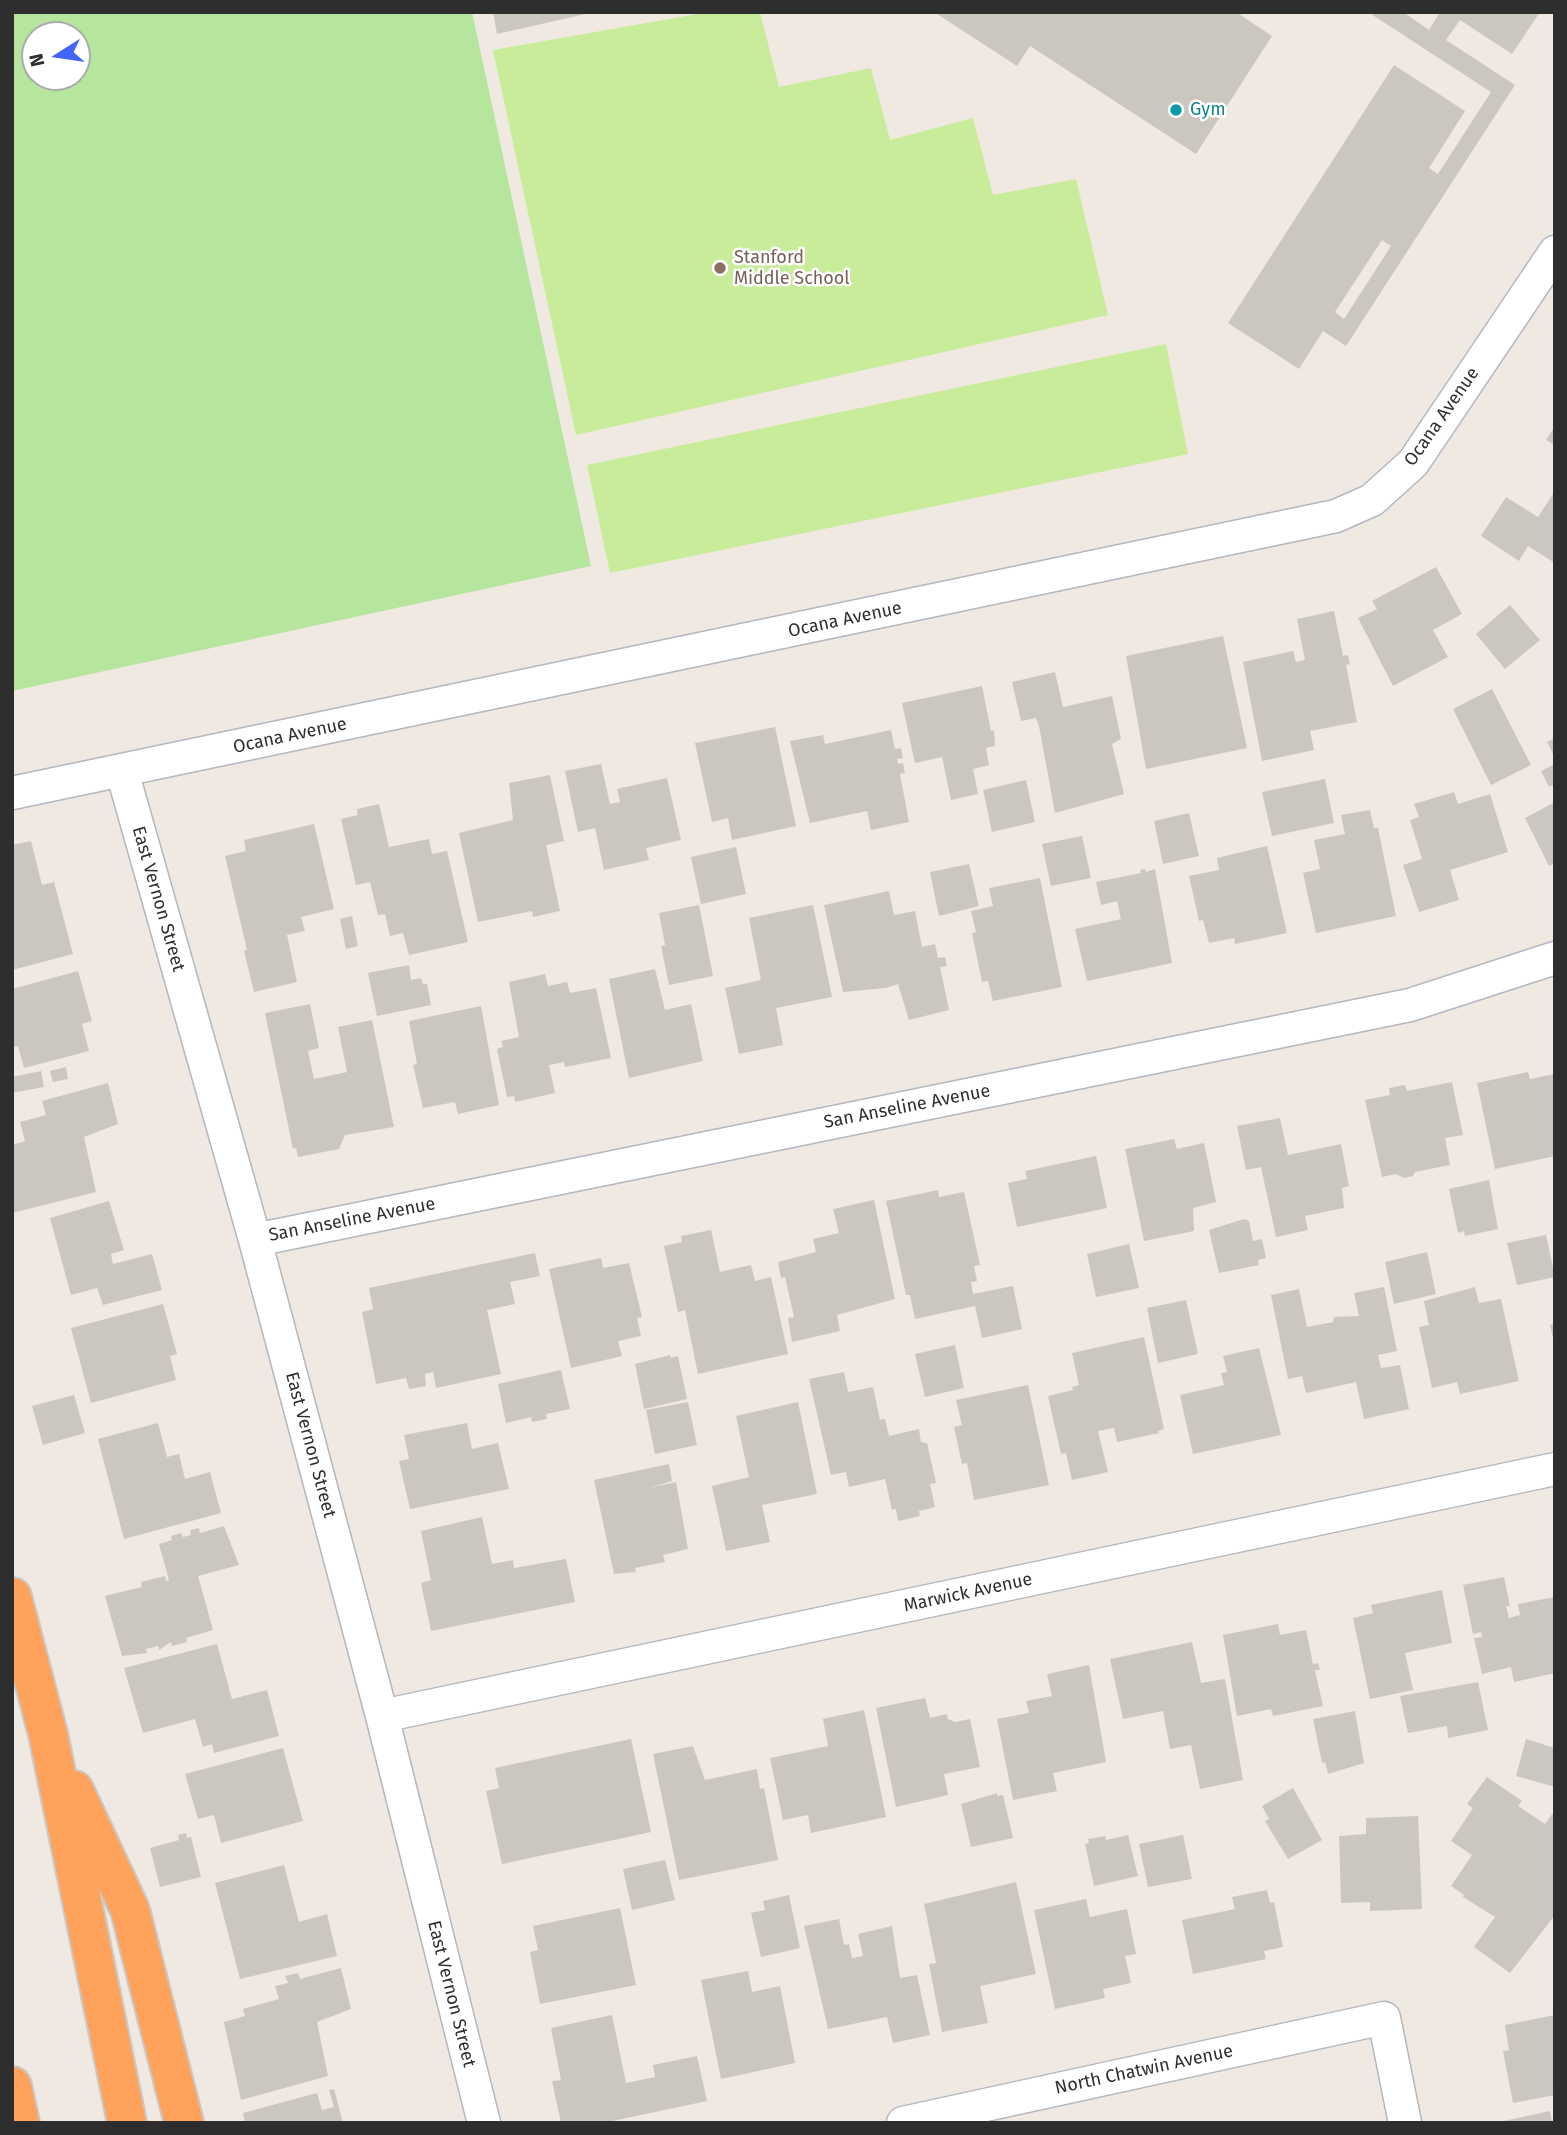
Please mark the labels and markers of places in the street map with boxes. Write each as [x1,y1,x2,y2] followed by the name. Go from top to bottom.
[1190,99,1226,121] place label: Gym
[1168,102,1184,118] marker: Gym
[734,247,850,290] place label: Stanford Middle School
[712,260,728,276] marker: Stanford Middle School

